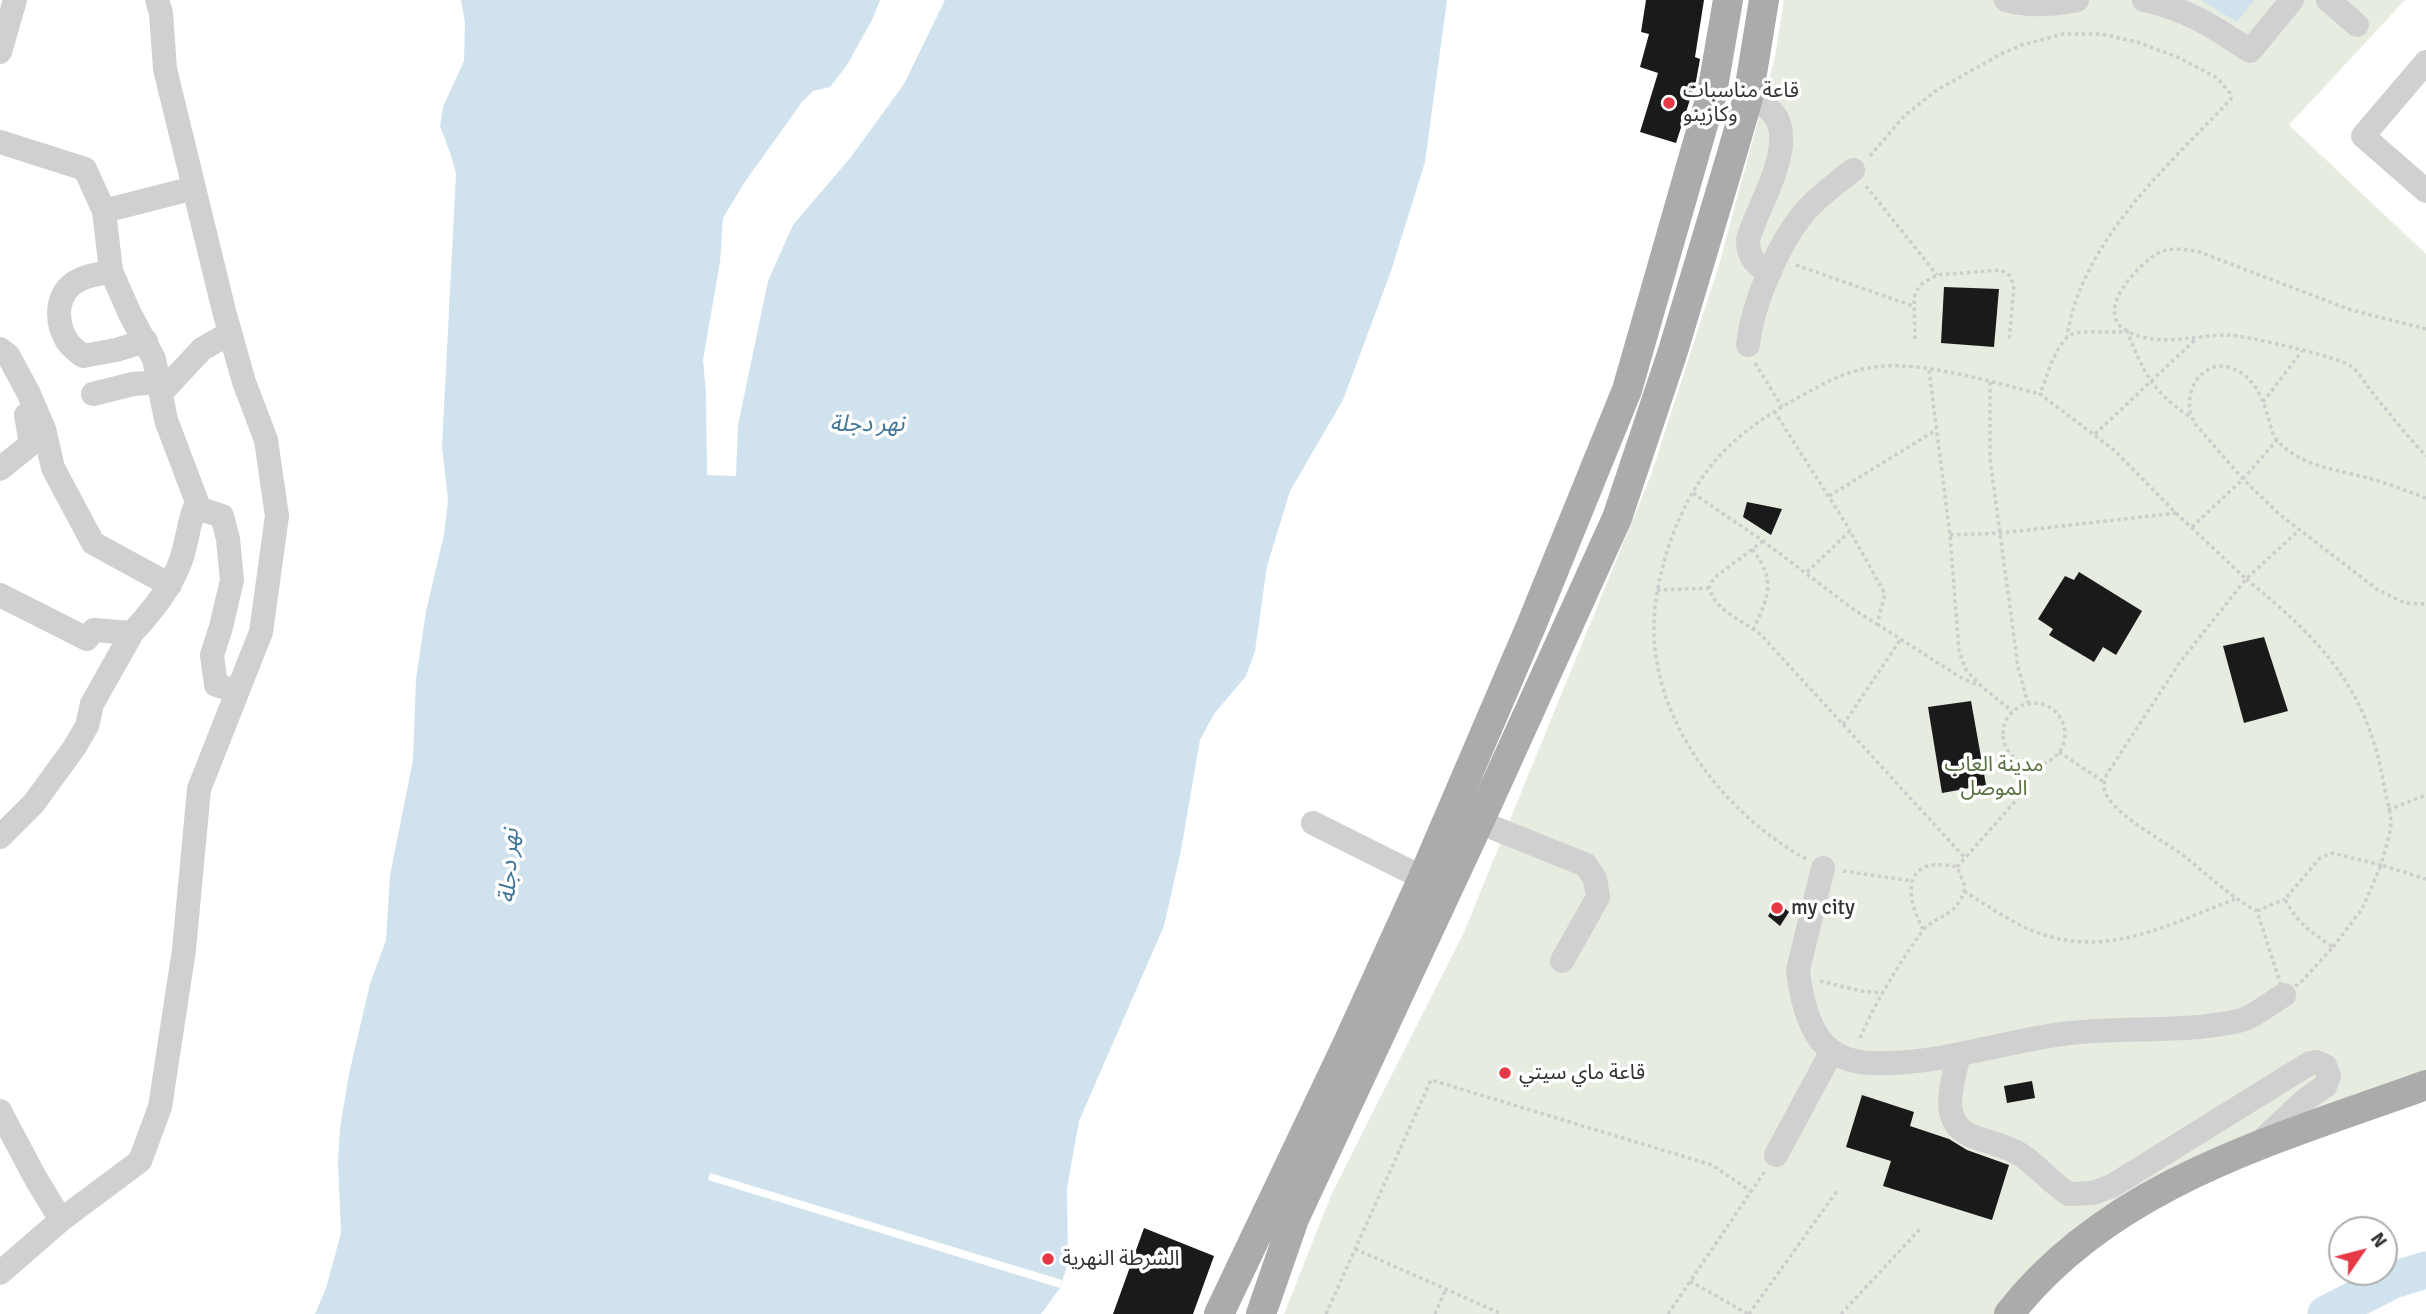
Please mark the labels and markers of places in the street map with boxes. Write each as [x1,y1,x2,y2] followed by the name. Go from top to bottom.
[1683,78,1799,128] place label: قاعة مناسبات وكازينو
[1661,95,1677,111] marker: قاعة مناسبات وكازينو
[1791,895,1855,921] place label: my city
[1769,900,1785,916] marker: my city
[1519,1060,1645,1086] place label: قاعة ماي سيتي
[1497,1065,1513,1081] marker: قاعة ماي سيتي
[1062,1246,1180,1272] place label: الشرطة النهرية
[1040,1251,1056,1267] marker: الشرطة النهرية

